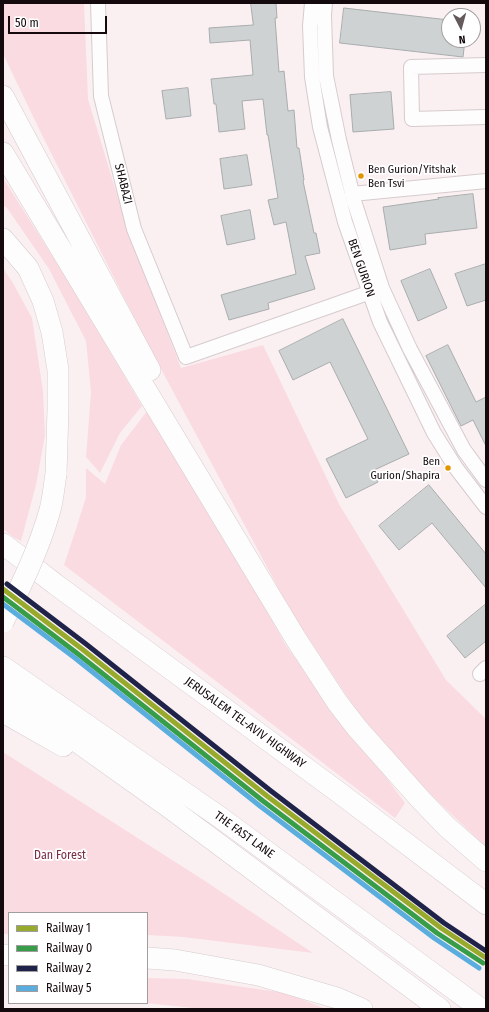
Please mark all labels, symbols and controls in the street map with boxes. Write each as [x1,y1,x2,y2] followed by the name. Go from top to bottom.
[10,8,109,34] scale bar
[441,8,481,48] north arrow
[15,16,39,30] text: 50 m
[458,33,466,46] text: N
[111,162,135,206] street label: SHABAZI
[368,163,456,189] place label: Ben Gurion/Yitshak Ben Tsvi
[356,171,366,181] marker: Ben Gurion/Yitshak Ben Tsvi
[344,237,378,299] street label: BEN GURION
[370,455,440,481] place label: Ben Gurion/Shapira
[443,463,453,473] marker: Ben Gurion/Shapira
[182,674,308,772] street label: JERUSALEM TEL-AVIV HIGHWAY
[211,808,277,862] street label: THE FAST LANE
[34,849,86,863] park label: Dan Forest
[8,912,148,1004] legend
[46,921,91,935] text: Railway 1
[46,941,92,955] text: Railway 0
[46,961,91,975] text: Railway 2
[46,981,92,995] text: Railway 5

